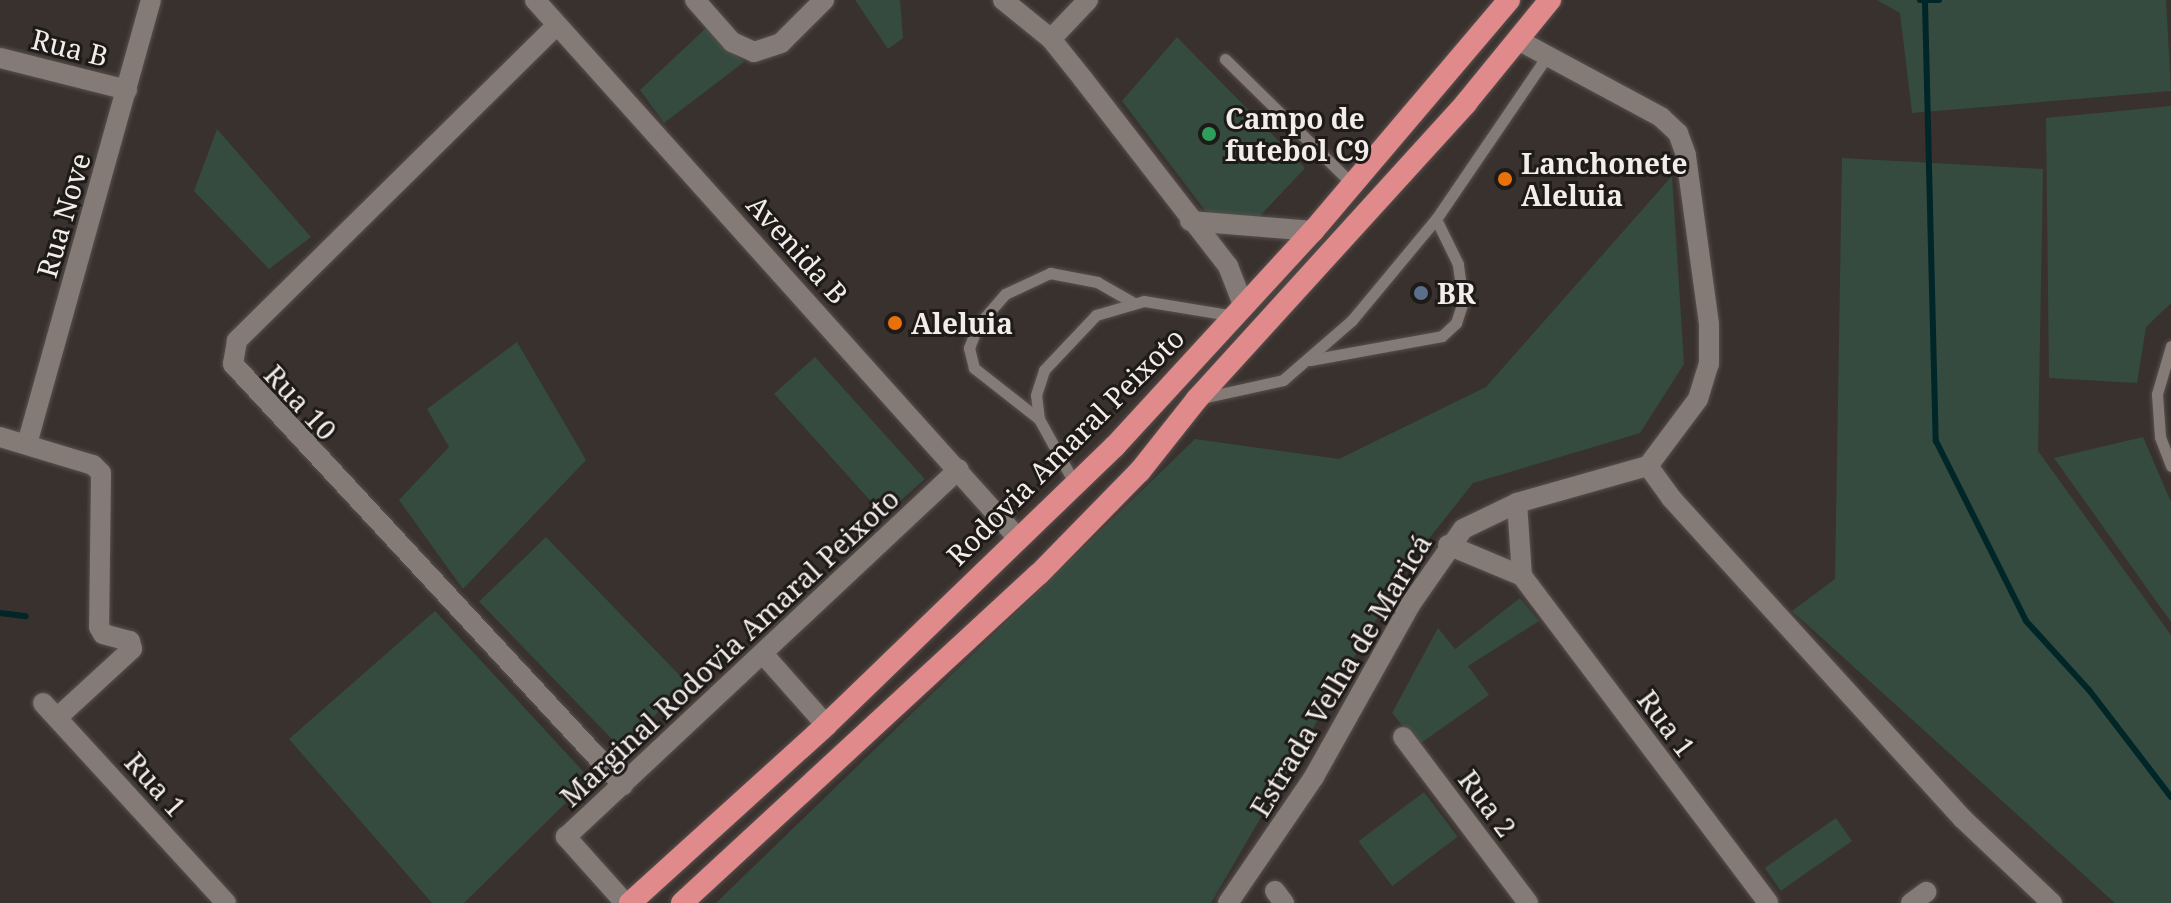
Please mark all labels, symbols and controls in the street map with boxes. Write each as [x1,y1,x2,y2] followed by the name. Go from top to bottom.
[28,21,112,73] street label: Rua B
[1225,101,1369,167] place label: Campo de futebol C9
[1200,125,1218,143] marker: Campo de futebol C9
[1521,146,1687,212] place label: Lanchonete Aleluia
[29,149,97,281] street label: Rua Nove
[1496,170,1514,188] marker: Lanchonete Aleluia
[740,188,856,310] street label: Avenida B
[1437,276,1476,310] place label: BR
[1412,284,1430,302] marker: BR
[911,306,1013,340] place label: Aleluia
[886,314,904,332] marker: Aleluia
[939,320,1191,572] street label: Rodovia Amaral Peixoto
[258,357,344,447] street label: Rua 10
[553,481,905,813] street label: Marginal Rodovia Amaral Peixoto
[1242,528,1438,822] street label: Estrada Velha de Maricá
[1631,683,1703,763] street label: Rua 1
[118,745,194,823] street label: Rua 1
[1452,763,1524,843] street label: Rua 2

